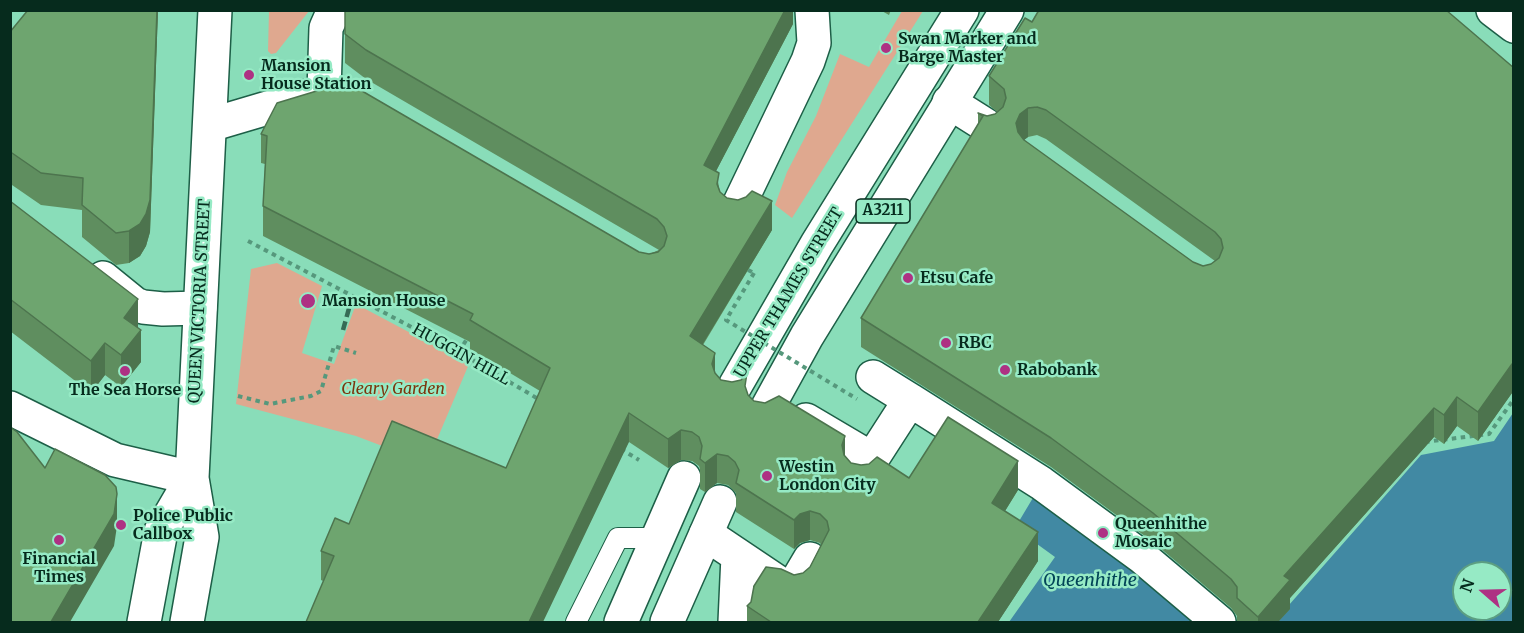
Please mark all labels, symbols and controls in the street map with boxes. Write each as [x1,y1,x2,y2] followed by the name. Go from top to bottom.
[898,29,1037,67] place label: Swan Marker and Barge Master
[879,41,893,55] marker: Swan Marker and Barge Master
[261,56,371,94] place label: Mansion House Station
[242,68,256,82] marker: Mansion House Station
[185,198,215,404] street label: QUEEN VICTORIA STREET
[856,199,910,223] road number: A3211
[731,204,847,382] street label: UPPER THAMES STREET
[920,268,993,288] place label: Etsu Cafe
[901,271,915,285] marker: Etsu Cafe
[322,291,445,311] place label: Mansion House
[299,292,317,310] marker: Mansion House
[409,320,513,390] street label: HUGGIN HILL
[958,333,992,353] place label: RBC
[939,336,953,350] marker: RBC
[1017,360,1097,380] place label: Rabobank
[998,363,1012,377] marker: Rabobank
[118,364,132,378] marker: The Sea Horse
[341,379,445,399] park label: Cleary Garden
[69,380,181,400] place label: The Sea Horse
[779,457,876,495] place label: Westin London City
[760,469,774,483] marker: Westin London City
[133,506,233,544] place label: Police Public Callbox
[1115,514,1207,552] place label: Queenhithe Mosaic
[114,518,128,532] marker: Police Public Callbox
[1096,526,1110,540] marker: Queenhithe Mosaic
[52,533,66,547] marker: Financial Times
[22,549,96,587] place label: Financial Times
[1452,561,1512,621] north arrow
[1043,570,1137,592] water label: Queenhithe
[1455,576,1479,595] text: N

